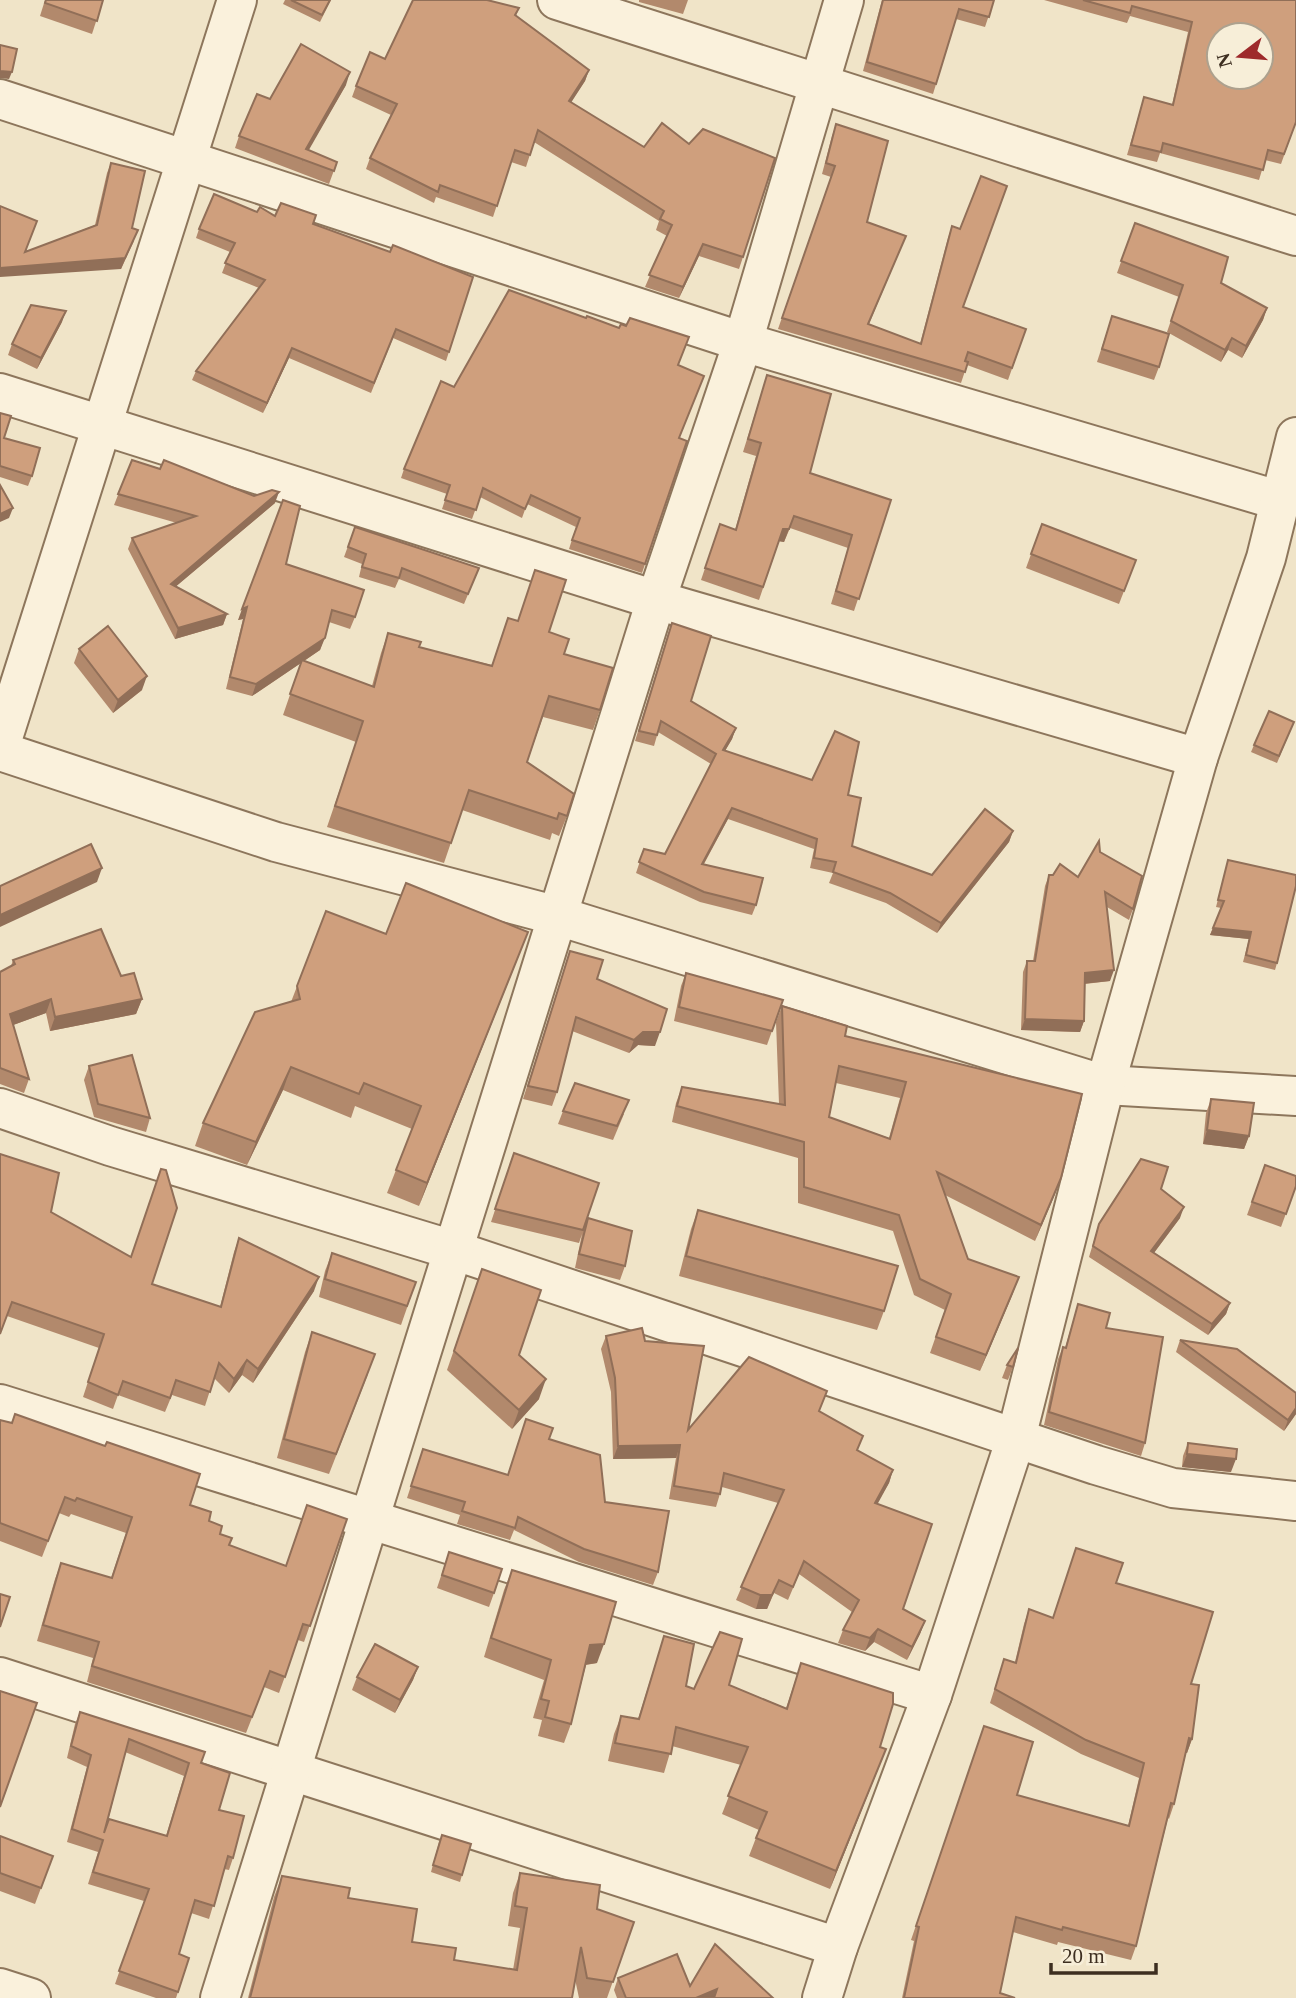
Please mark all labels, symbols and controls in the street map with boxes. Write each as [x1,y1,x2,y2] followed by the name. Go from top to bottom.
[1205,21,1275,91] north arrow
[1212,51,1236,70] text: N
[1051,1932,1156,1976] scale bar
[1062,1944,1105,1968] text: 20 m

